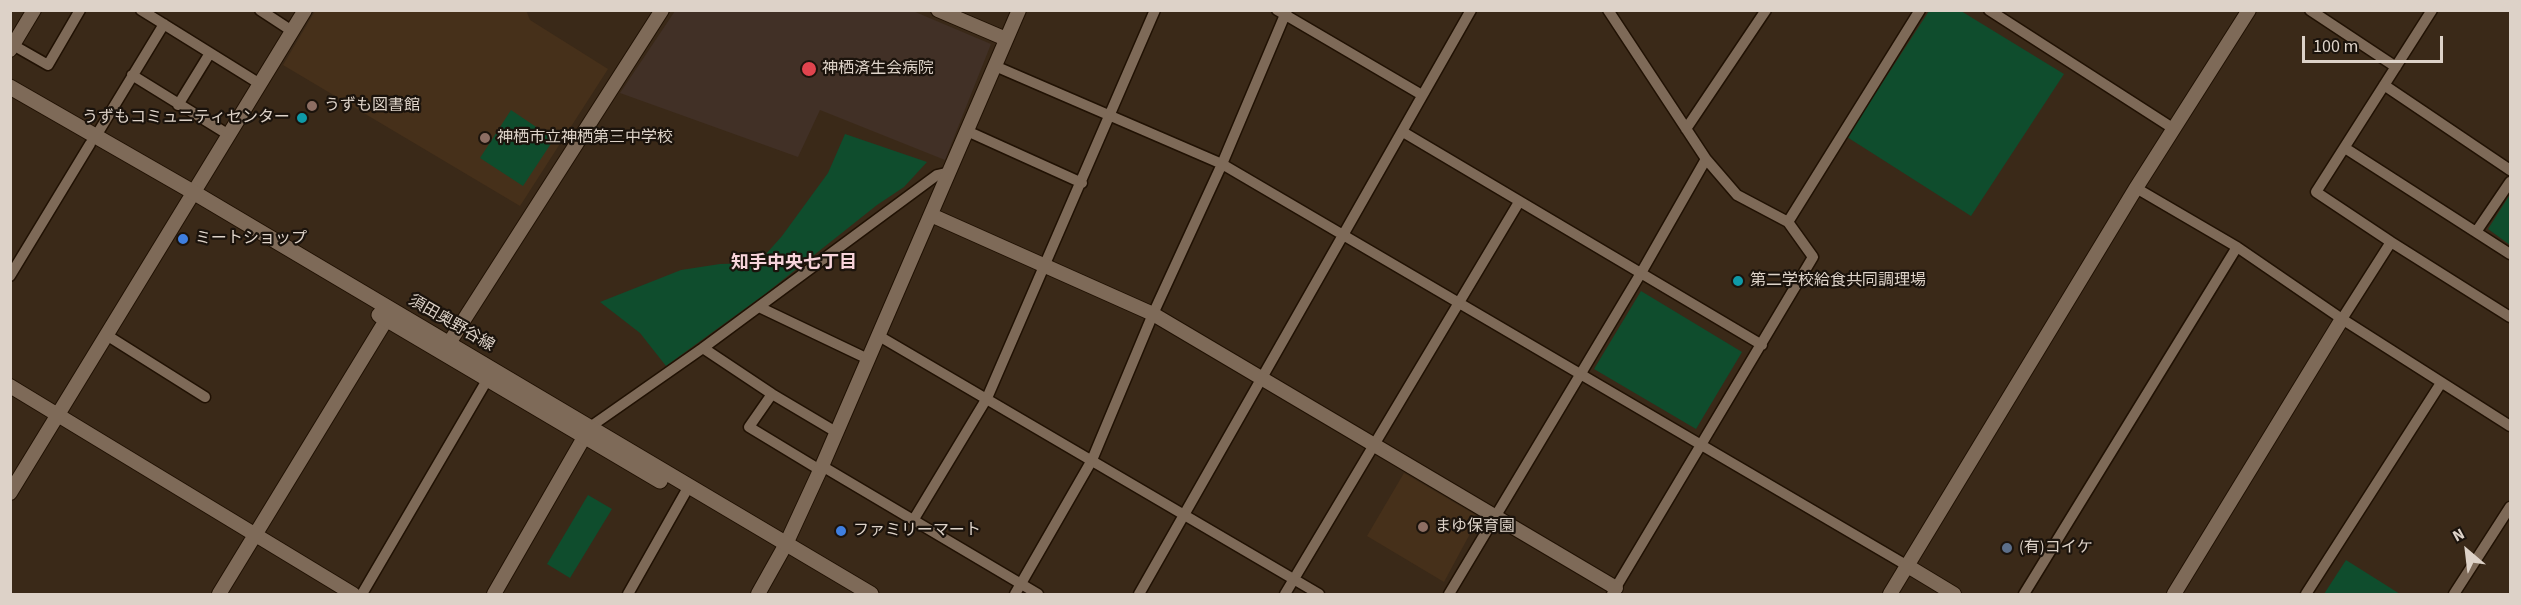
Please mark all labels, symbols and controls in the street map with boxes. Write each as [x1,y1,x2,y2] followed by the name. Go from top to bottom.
[2305,24,2446,62] scale bar
[2313,34,2358,59] text: 100 m
[822,59,934,79] place label: 神栖済生会病院
[800,60,818,78] marker: 神栖済生会病院
[324,96,420,116] place label: うずも図書館
[305,99,319,113] marker: うずも図書館
[82,108,290,128] place label: うずもコミュニティセンター
[295,111,309,125] marker: うずもコミュニティセンター
[497,128,673,148] place label: 神栖市立神栖第三中学校
[478,131,492,145] marker: 神栖市立神栖第三中学校
[195,229,307,249] place label: ミートショップ
[176,232,190,246] marker: ミートショップ
[731,253,857,275] district label: 知手中央七丁目
[1750,271,1926,291] place label: 第二学校給食共同調理場
[1731,274,1745,288] marker: 第二学校給食共同調理場
[405,292,497,356] street label: 須田奥野谷線
[1435,517,1515,537] place label: まゆ保育園
[1416,520,1430,534] marker: まゆ保育園
[853,521,981,541] place label: ファミリーマート
[2437,521,2497,581] north arrow
[2449,523,2468,547] text: N
[834,524,848,538] marker: ファミリーマート
[2019,538,2093,558] place label: (有)コイケ
[2000,541,2014,555] marker: (有)コイケ

